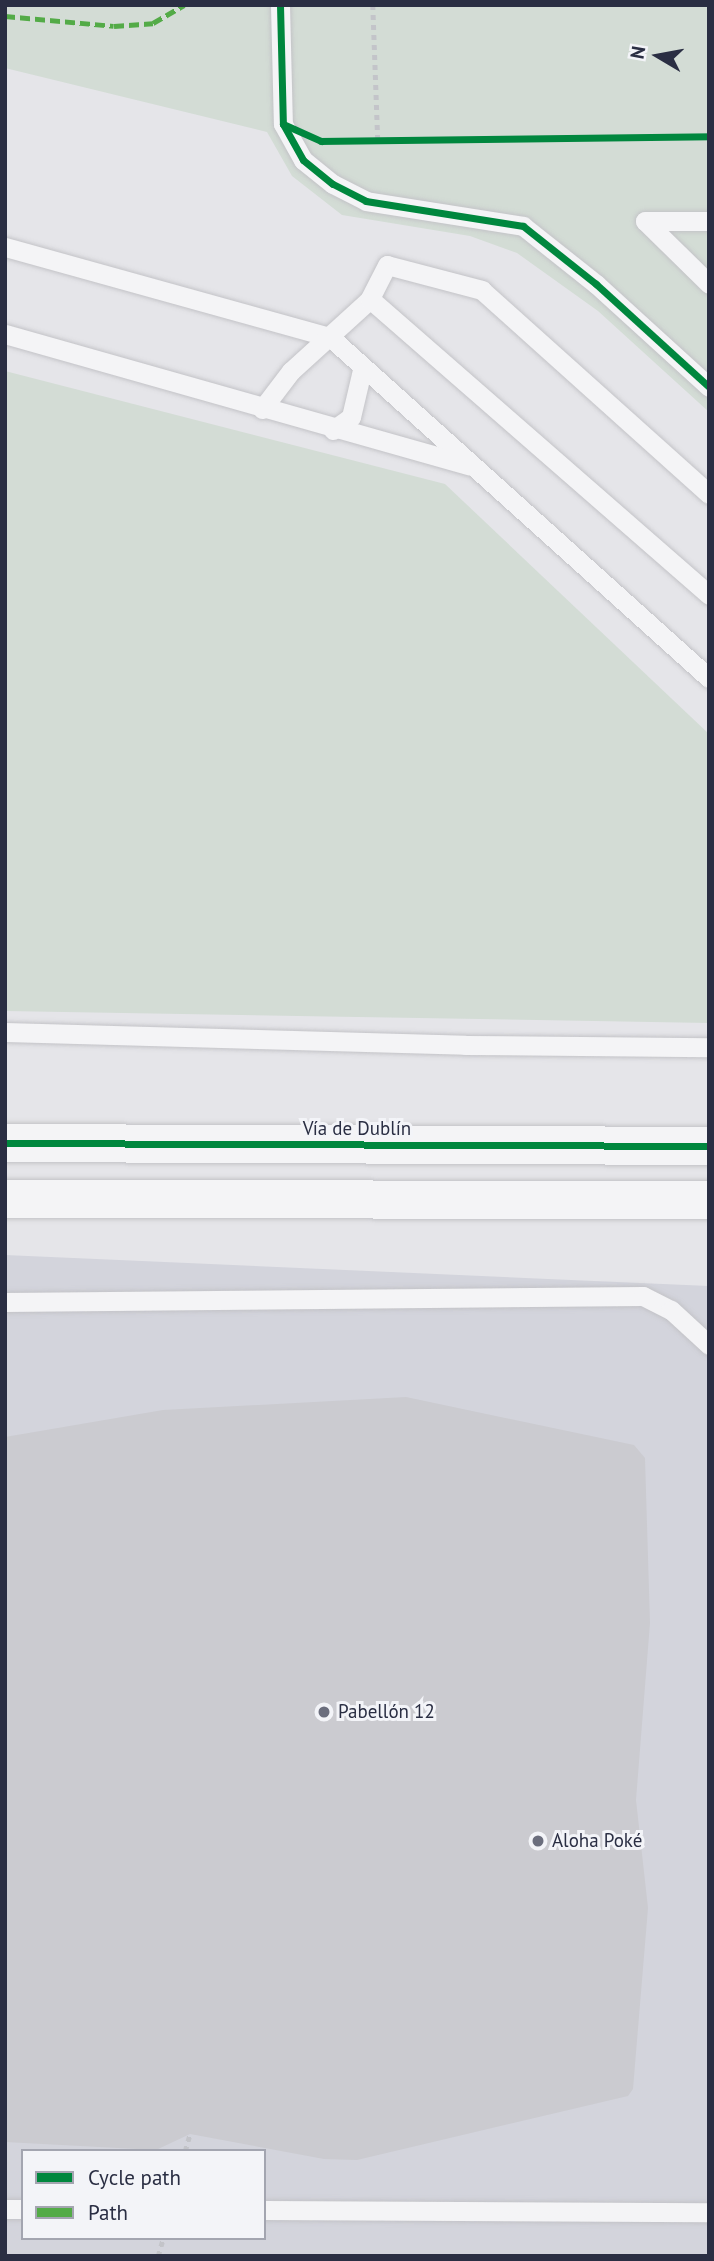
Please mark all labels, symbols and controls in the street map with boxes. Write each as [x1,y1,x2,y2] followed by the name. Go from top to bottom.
[623,21,693,91] north arrow
[624,44,650,61] text: N
[303,1118,411,1140] street label: Vía de Dublín
[338,1701,435,1723] place label: Pabellón 12
[316,1704,332,1720] marker: Pabellón 12
[552,1830,642,1852] place label: Aloha Poké
[530,1833,546,1849] marker: Aloha Poké
[21,2149,266,2240] legend
[88,2164,181,2191] text: Cycle path
[88,2199,128,2226] text: Path

